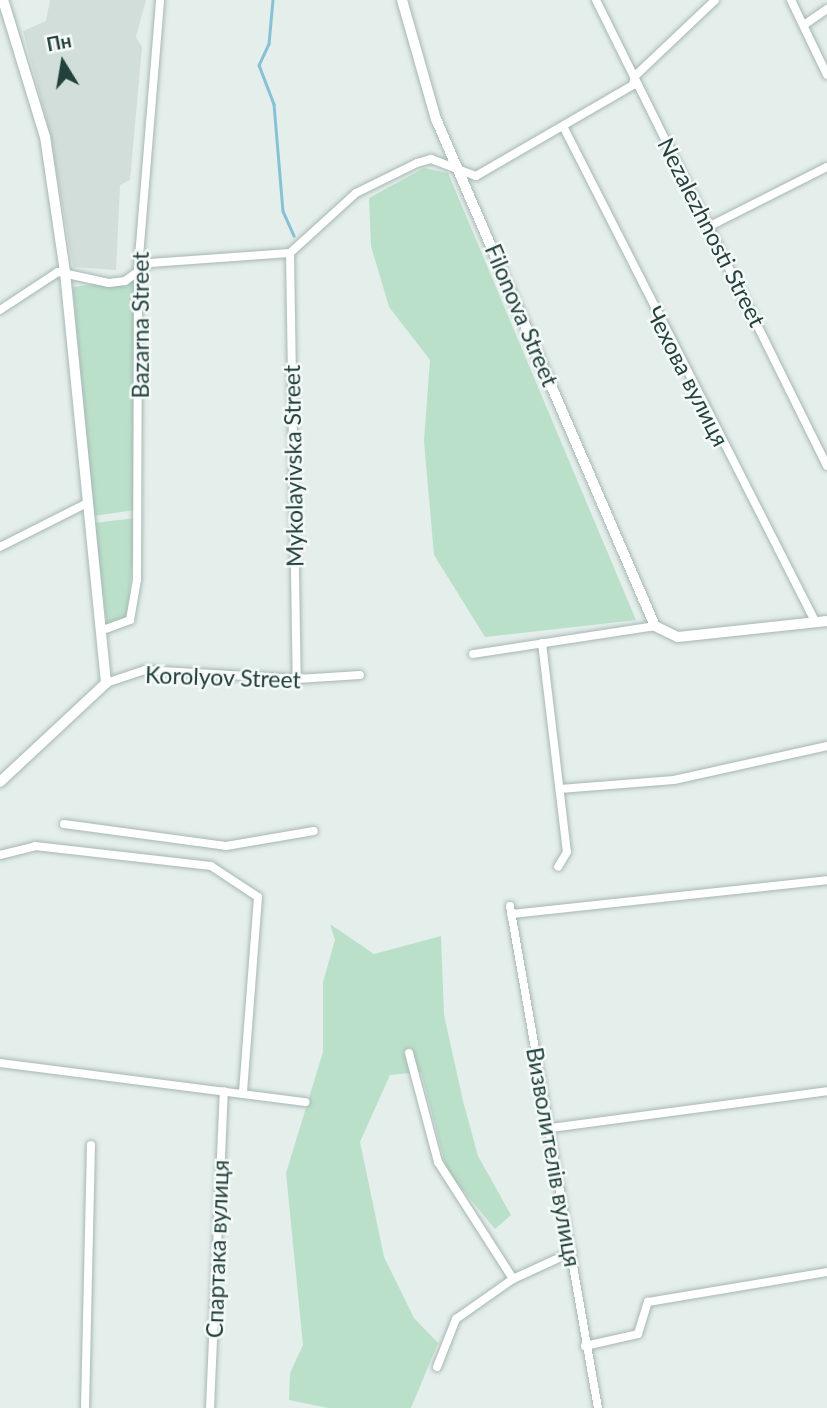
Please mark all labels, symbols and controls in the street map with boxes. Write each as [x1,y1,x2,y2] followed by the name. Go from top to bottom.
[28,28,98,98] north arrow
[45,28,73,56] text: Пн
[652,133,772,331] street label: Nezalezhnosti Street
[480,240,564,390] street label: Filonova Street
[126,251,154,399] street label: Bazarna Street
[641,301,735,451] street label: Чехова вулиця
[277,365,309,567] street label: Mykolayivska Street
[144,660,302,694] street label: Korolyov Street
[521,1045,587,1269] street label: Визволителів вулиця
[200,1159,234,1339] street label: Спартака вулиця

